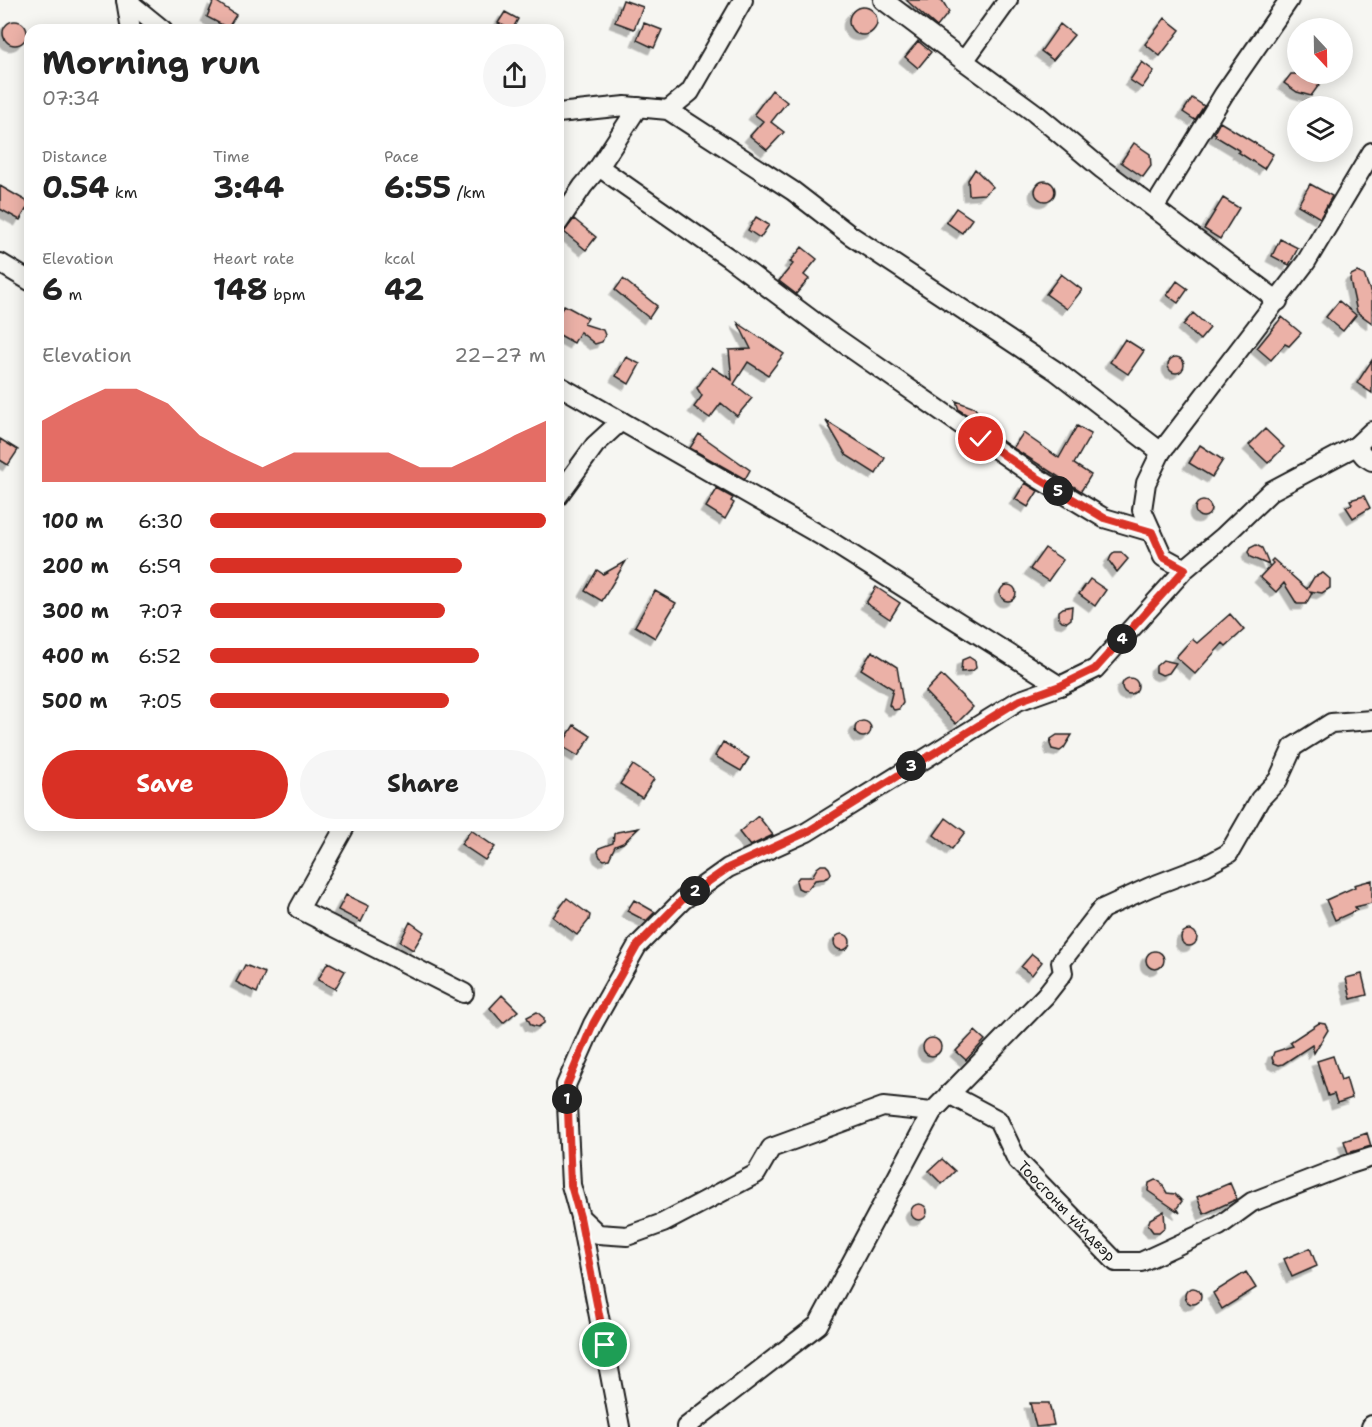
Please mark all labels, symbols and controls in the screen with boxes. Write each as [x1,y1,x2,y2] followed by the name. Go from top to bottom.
[1287,18,1353,84] north arrow
[1287,18,1353,162] map controls
[42,40,260,85] text: Morning run
[483,44,546,107] button: share
[42,85,100,111] text: 07:34
[1287,96,1353,162] button: layers
[42,146,108,167] text: Distance
[213,146,250,167] text: Time
[384,146,419,167] text: Pace
[42,167,109,208] text: 0.54
[213,167,284,208] text: 3:44
[384,167,451,208] text: 6:55
[109,182,137,203] text: km
[451,182,485,203] text: /km
[42,248,114,269] text: Elevation
[213,248,295,269] text: Heart rate
[384,248,415,269] text: kcal
[42,269,63,310] text: 6
[213,269,268,310] text: 148
[384,269,424,310] text: 42
[63,284,82,305] text: m
[268,284,306,305] text: bpm
[42,342,132,368] text: Elevation
[454,342,546,368] text: 22–27 m
[955,413,1006,464] pin
[964,422,997,455] icon: check
[1043,476,1073,506] pin: 5
[1053,480,1063,501] text: 5
[42,508,104,534] text: 100 m
[138,508,183,534] text: 6:30
[42,553,109,579] text: 200 m
[138,553,182,579] text: 6:59
[42,598,109,624] text: 300 m
[138,598,183,624] text: 7:07
[1107,624,1137,654] pin: 4
[1116,628,1128,649] text: 4
[42,643,109,669] text: 400 m
[138,643,182,669] text: 6:52
[42,688,108,714] text: 500 m
[138,688,182,714] text: 7:05
[42,750,288,819] button: Save
[300,750,546,819] button: Share
[896,751,926,781] pin: 3
[905,755,917,776] text: 3
[680,876,710,906] pin: 2
[689,880,701,901] text: 2
[552,1084,582,1114] pin: 1
[563,1088,571,1109] text: 1
[1013,1156,1120,1266] street label: Тоосгоны үйлдвэр
[579,1319,630,1370] pin
[588,1328,621,1361] icon: arrive

